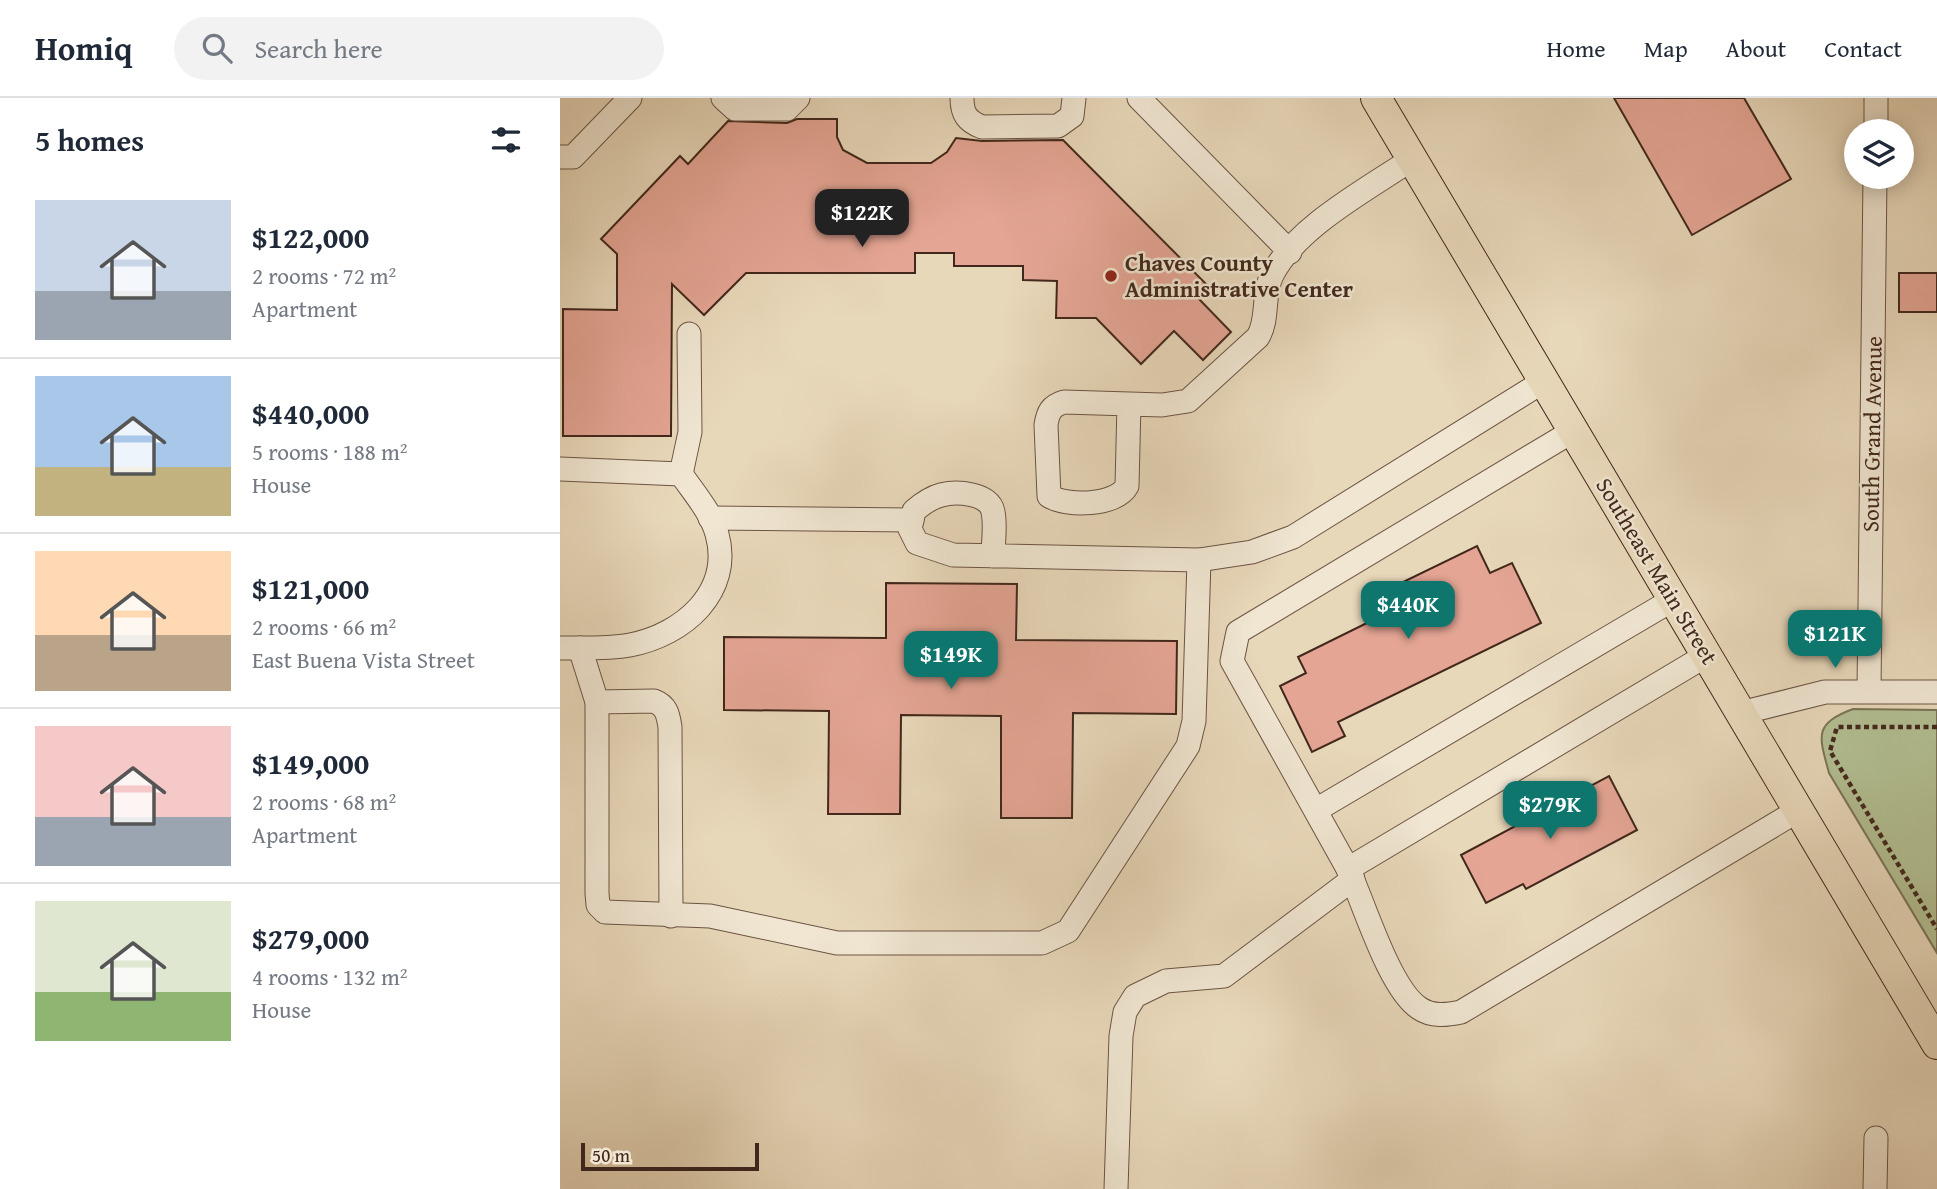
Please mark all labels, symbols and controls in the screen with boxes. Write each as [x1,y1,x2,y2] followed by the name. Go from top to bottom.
[174,17,664,80] search box
[35,24,132,72] text: Homiq
[198,29,236,67] icon: search
[254,29,383,68] text: Search here
[1547,31,1606,66] text: Home
[1644,31,1688,66] text: Map
[1726,31,1786,66] text: About
[1824,31,1902,66] text: Contact
[35,118,144,162] text: 5 homes
[1844,119,1914,189] map controls
[1844,119,1914,189] button: layers
[487,121,525,159] icon: filters
[813,190,911,249] pin: $122K
[831,195,893,228] text: $122K
[252,215,369,259] text: $122,000
[91,228,175,312] icon: home
[1125,246,1354,305] place label: Chaves County Administrative Center
[252,259,396,292] text: 2 rooms · 72 m²
[1103,268,1119,284] marker: Chaves County Administrative Center
[252,292,357,325] text: Apartment
[1853,336,1890,532] street label: South Grand Avenue
[252,391,369,435] text: $440,000
[91,404,175,488] icon: home
[252,435,407,468] text: 5 rooms · 188 m²
[252,468,311,501] text: House
[1588,471,1726,670] street label: Southeast Main Street
[252,566,369,610] text: $121,000
[91,579,175,663] icon: home
[1359,582,1457,641] pin: $440K
[1377,587,1439,620] text: $440K
[252,610,396,643] text: 2 rooms · 66 m²
[1786,610,1884,670] pin: $121K
[1804,616,1866,649] text: $121K
[902,632,1000,691] pin: $149K
[920,637,982,670] text: $149K
[252,643,475,676] text: East Buena Vista Street
[252,741,369,785] text: $149,000
[91,754,175,838] icon: home
[1501,782,1599,841] pin: $279K
[252,785,396,818] text: 2 rooms · 68 m²
[1519,787,1581,820] text: $279K
[252,818,357,851] text: Apartment
[252,916,369,960] text: $279,000
[91,929,175,1013] icon: home
[252,960,407,993] text: 4 rooms · 132 m²
[252,993,311,1026] text: House
[581,1140,760,1172] scale bar
[592,1141,630,1169] text: 50 m

